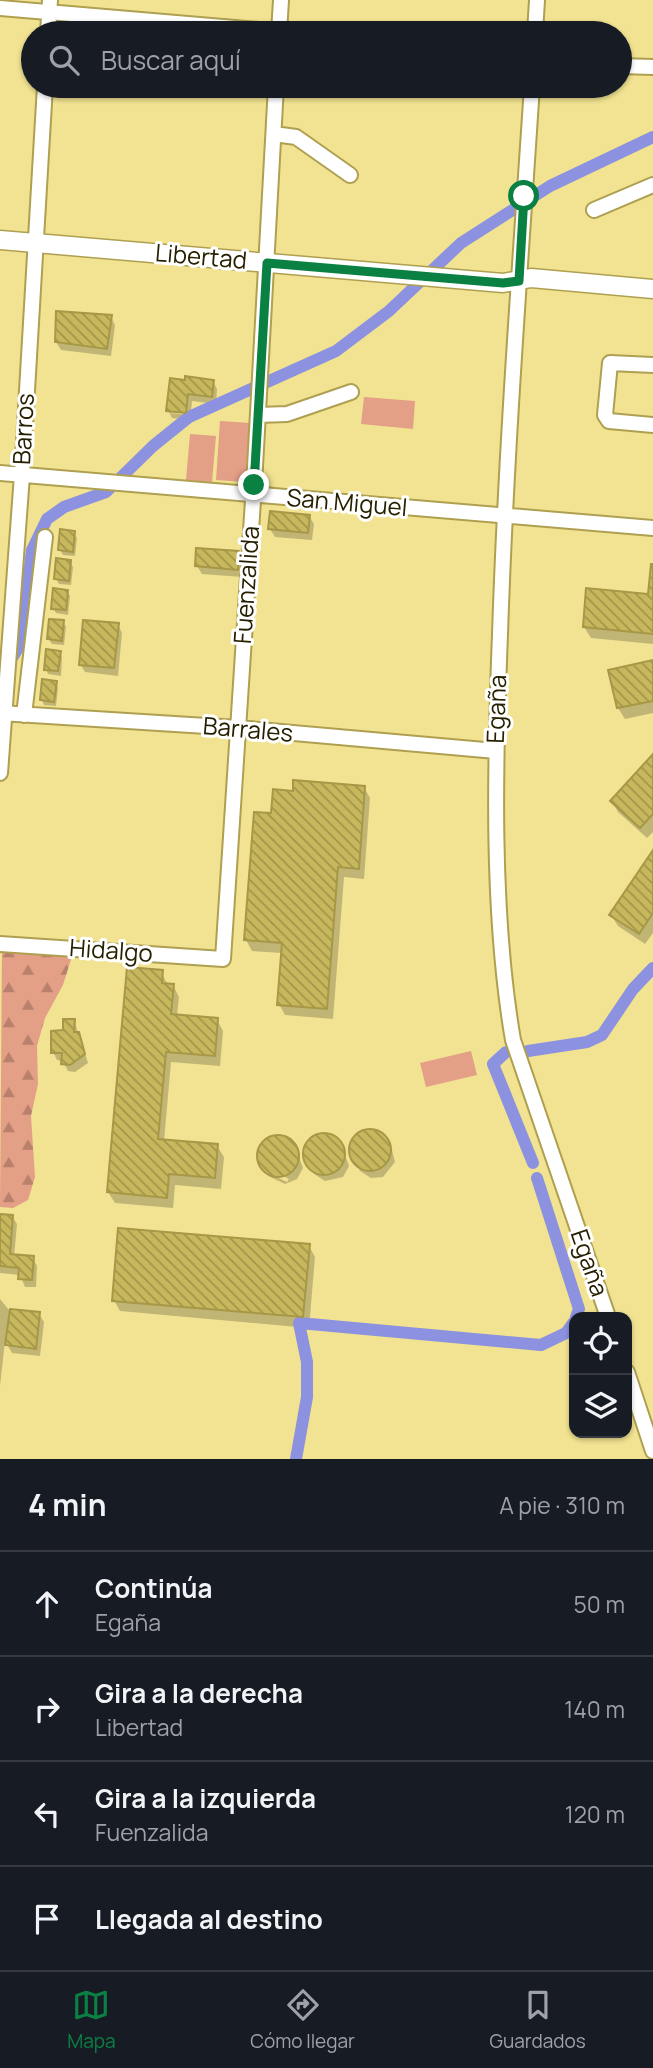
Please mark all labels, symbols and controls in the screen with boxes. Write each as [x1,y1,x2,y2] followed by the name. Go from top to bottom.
[21,21,632,98] search box
[45,41,83,79] icon: search
[101,42,241,78] text: Buscar aquí
[508,180,539,211] route start
[154,235,248,276] street label: Libertad
[4,392,41,466] street label: Barros
[238,469,269,500] route end
[285,480,409,523] street label: San Miguel
[225,525,266,645] street label: Fuenzalida
[478,674,513,744] street label: Egaña
[202,708,295,749] street label: Barrales
[68,930,154,969] street label: Hidalgo
[564,1225,617,1300] street label: Egaña
[569,1312,632,1438] map controls
[569,1312,632,1375] button: locate
[569,1375,632,1438] button: layers
[28,1484,106,1525] text: 4 min
[499,1489,625,1521] text: A pie · 310 m
[95,1570,213,1606] text: Continúa
[28,1585,66,1623] icon: ahead
[574,1588,625,1620] text: 50 m
[95,1606,161,1638] text: Egaña
[95,1675,303,1711] text: Gira a la derecha
[28,1690,66,1728] icon: right
[564,1693,625,1725] text: 140 m
[95,1711,183,1743] text: Libertad
[95,1780,316,1816] text: Gira a la izquierda
[28,1795,66,1833] icon: left
[565,1798,625,1830] text: 120 m
[95,1816,208,1848] text: Fuenzalida
[28,1900,66,1938] icon: arrive
[95,1901,323,1937] text: Llegada al destino
[67,1986,116,2054] tab: Mapa
[250,1986,355,2054] tab: Cómo llegar
[490,1986,586,2054] tab: Guardados

